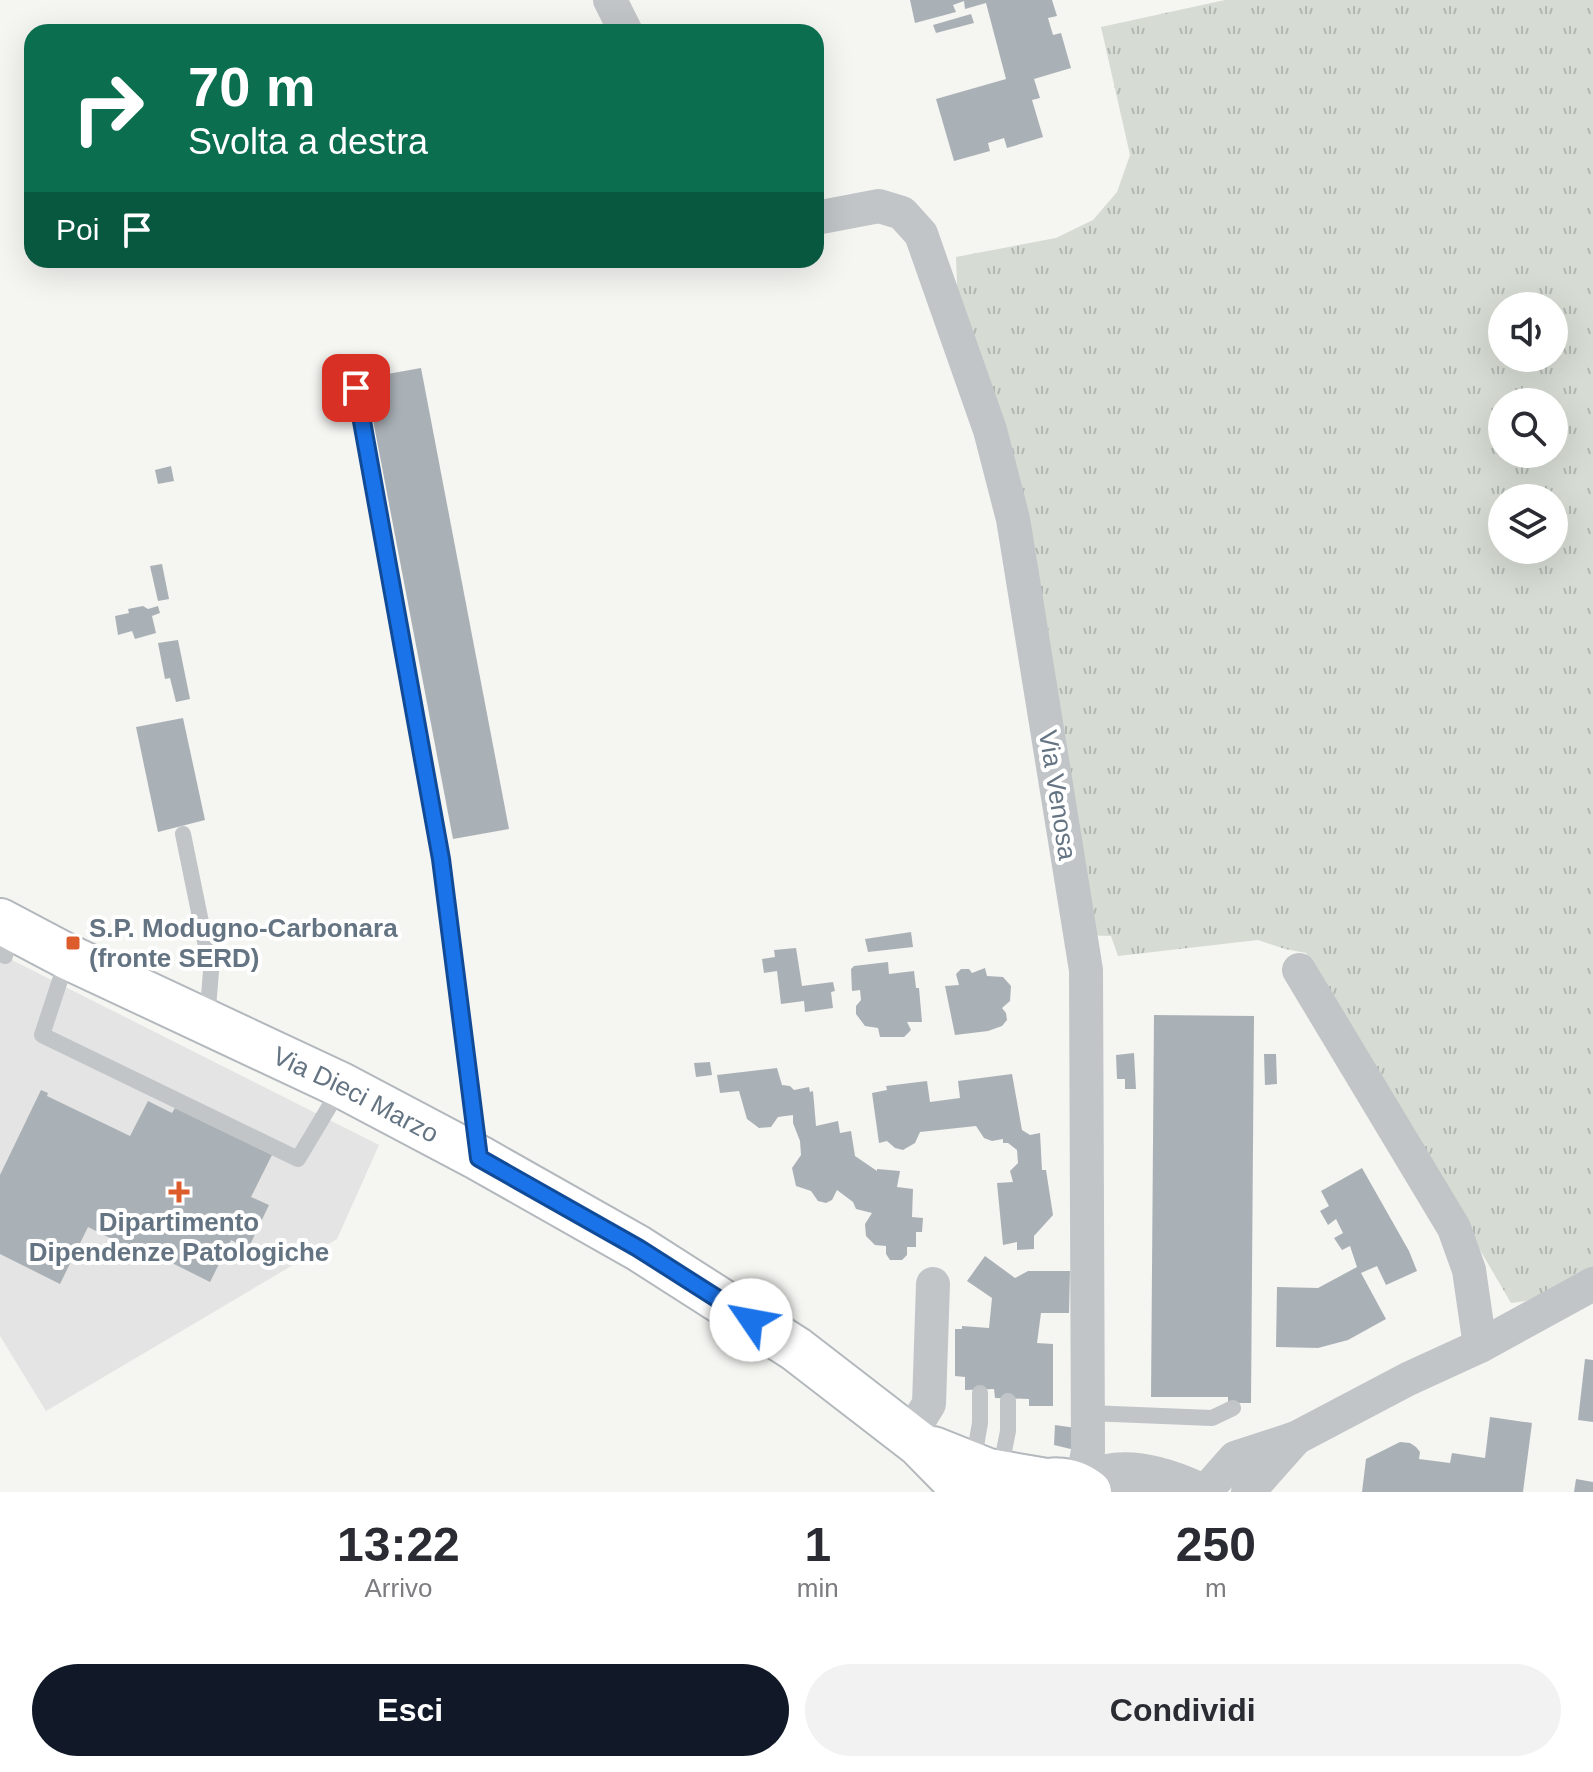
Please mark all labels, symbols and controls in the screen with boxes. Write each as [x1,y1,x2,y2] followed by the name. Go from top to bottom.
[188,55,316,118] text: 70 m
[56,56,160,160] icon: right
[188,121,428,162] text: Svolta a destra
[115,208,159,252] icon: arrive
[56,213,99,246] text: Poi
[1488,292,1568,564] map controls
[1488,292,1568,372] button: sound
[322,354,390,422] pin
[334,366,378,410] icon: arrive
[1488,388,1568,468] button: search
[1488,484,1568,564] button: layers
[1033,728,1083,863] street label: Via Venosa
[89,913,398,973] place label: S.P. Modugno-Carbonara (fronte SERD)
[64,934,82,952] marker: S.P. Modugno-Carbonara (fronte SERD)
[268,1040,444,1149] street label: Via Dieci Marzo
[168,1181,190,1203] marker: Dipartimento Dipendenze Patologiche
[29,1207,329,1267] place label: Dipartimento Dipendenze Patologiche
[709,1278,793,1362] position arrow
[337,1518,460,1571] text: 13:22
[804,1518,831,1571] text: 1
[1176,1518,1256,1571] text: 250
[364,1573,432,1603] text: Arrivo
[797,1573,839,1603] text: min
[1205,1573,1227,1603] text: m
[32,1664,789,1756] button: Esci
[805,1664,1561,1756] button: Condividi

